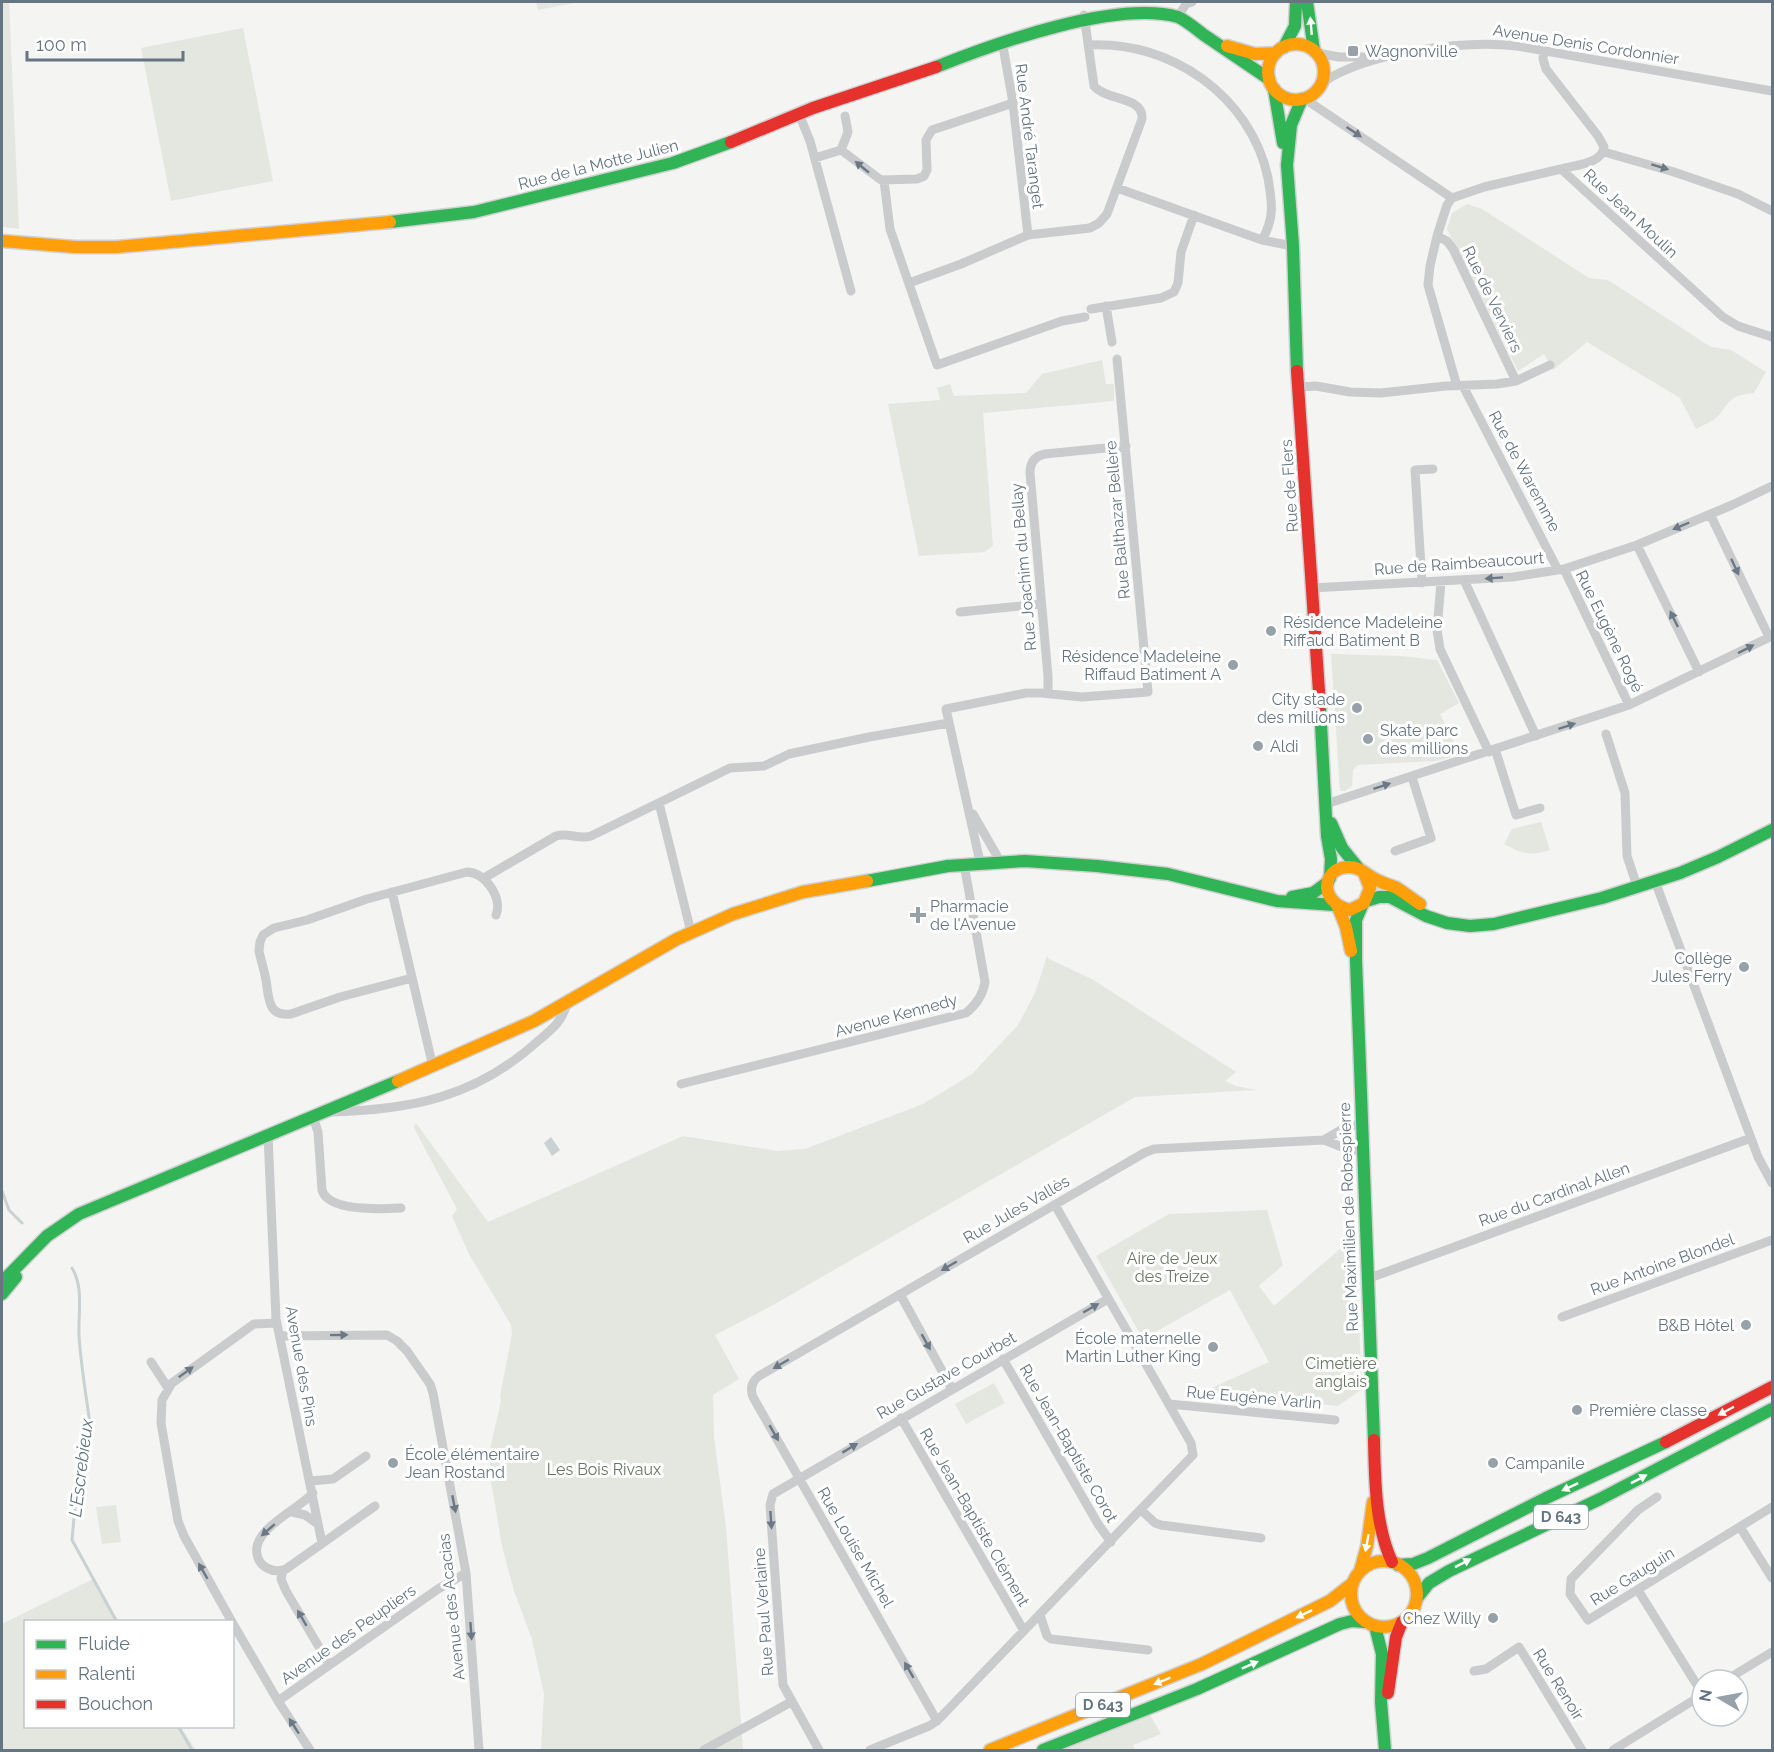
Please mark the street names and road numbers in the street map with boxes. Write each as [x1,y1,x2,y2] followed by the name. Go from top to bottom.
[1491,20,1681,69] street label: Avenue Denis Cordonnier
[1011,62,1048,210] street label: Rue André Taranget
[516,135,680,194] street label: Rue de la Motte Julien
[1580,165,1682,262] street label: Rue Jean Moulin
[1459,243,1527,356] street label: Rue de Verviers
[1485,407,1564,535] street label: Rue de Waremme
[1277,439,1302,533] street label: Rue de Flers
[1101,440,1134,600] street label: Rue Balthazar Bellère
[1007,482,1040,652] street label: Rue Joachim du Bellay
[1374,548,1545,579] street label: Rue de Raimbeaucourt
[1572,567,1647,695] street label: Rue Eugène Rogé
[833,990,960,1041] street label: Avenue Kennedy
[1335,1102,1362,1332] street label: Rue Maximilien de Robespierre
[1476,1158,1632,1231] street label: Rue du Cardinal Allen
[960,1171,1073,1248] street label: Rue Jules Vallès
[1588,1229,1737,1299] street label: Rue Antoine Blondel
[282,1304,321,1428] street label: Avenue des Pins
[873,1327,1020,1423] street label: Rue Gustave Courbet
[1015,1361,1122,1526] street label: Rue Jean-Baptiste Corot
[1186,1382,1322,1413] street label: Rue Eugène Varlin
[916,1425,1034,1610] street label: Rue Jean-Baptiste Clément
[813,1484,898,1611] street label: Rue Louise Michel
[1534,1505,1588,1529] road number: D 643
[434,1532,469,1681] street label: Avenue des Acacias
[1587,1543,1678,1610] street label: Rue Gauguin
[750,1547,777,1677] street label: Rue Paul Verlaine
[277,1580,420,1688] street label: Avenue des Peupliers
[1529,1645,1588,1724] street label: Rue Renoir
[1076,1693,1130,1717] road number: D 643

